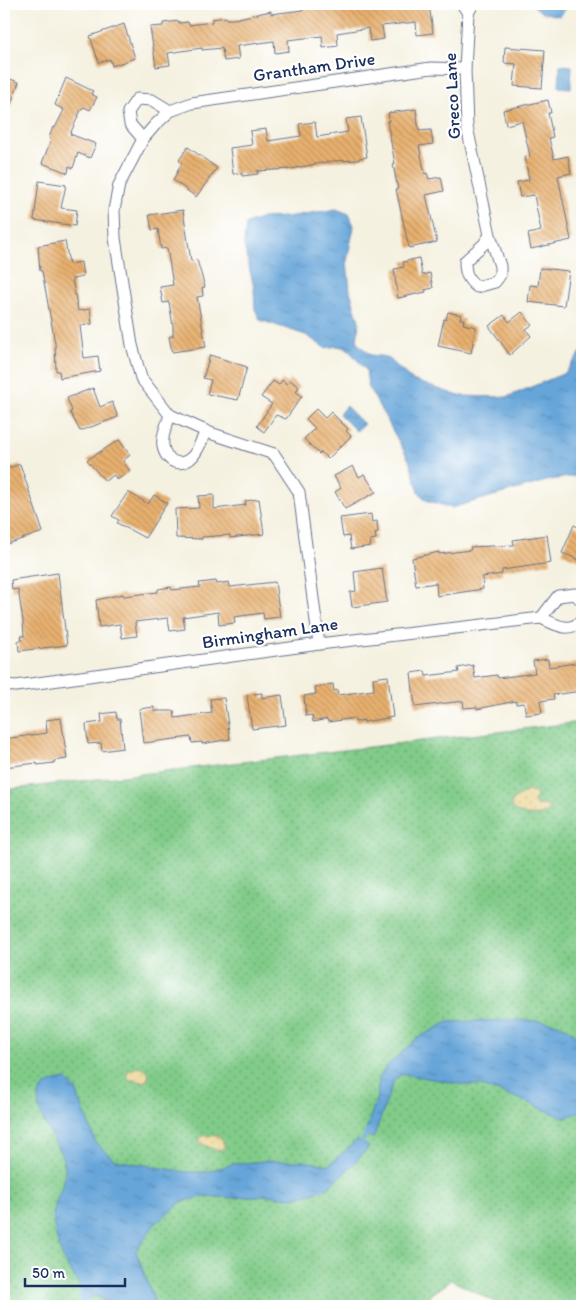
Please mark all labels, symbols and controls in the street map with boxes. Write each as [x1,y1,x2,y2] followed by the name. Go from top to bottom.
[252,48,376,86] street label: Grantham Drive
[439,52,465,140] street label: Greco Lane
[201,613,339,653] street label: Birmingham Lane
[25,1255,125,1287] scale bar
[32,1264,65,1282] text: 50 m

